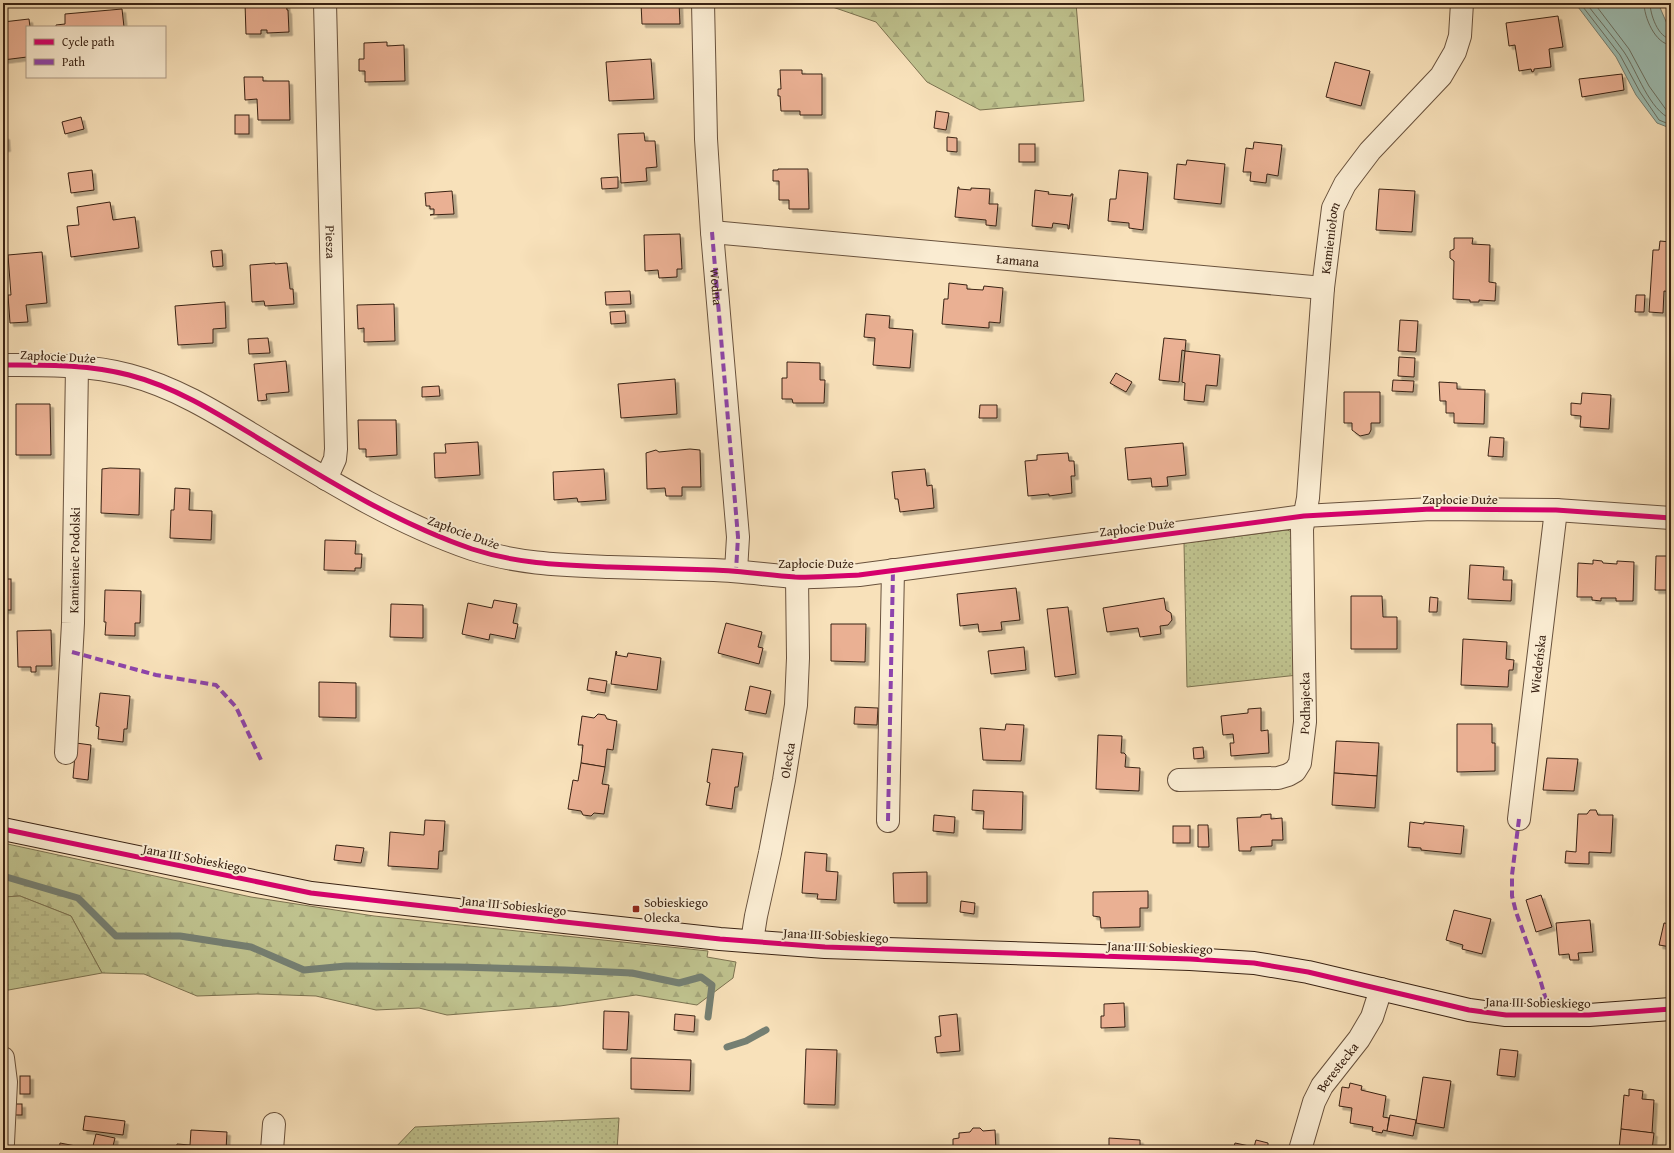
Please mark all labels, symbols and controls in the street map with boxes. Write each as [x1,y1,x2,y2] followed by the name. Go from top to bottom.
[26,26,166,78] legend
[62,33,115,50] text: Cycle path
[62,53,85,70] text: Path
[1316,198,1345,275] street label: Kamieniołom
[320,225,340,260] street label: Piesza
[996,249,1041,272] street label: Łamana
[705,267,727,307] street label: Wodna
[20,345,96,368] street label: Zapłocie Duże
[1422,490,1498,509] street label: Zapłocie Duże
[64,507,85,613] street label: Kamieniec Podolski
[425,511,503,554] street label: Zapłocie Duże
[1098,513,1176,542] street label: Zapłocie Duże
[778,554,854,573] street label: Zapłocie Duże
[1525,633,1551,695] street label: Wiedeńska
[1295,671,1315,735] street label: Podhajecka
[775,740,800,780] street label: Olecka
[139,839,249,878] street label: Jana III Sobieskiego
[459,890,568,920] street label: Jana III Sobieskiego
[644,893,708,927] place label: Sobieskiego Olecka
[631,904,641,914] marker: Sobieskiego Olecka
[781,923,890,948] street label: Jana III Sobieskiego
[1105,936,1213,959] street label: Jana III Sobieskiego
[1483,992,1591,1013] street label: Jana III Sobieskiego
[1312,1038,1364,1095] street label: Berestecka

